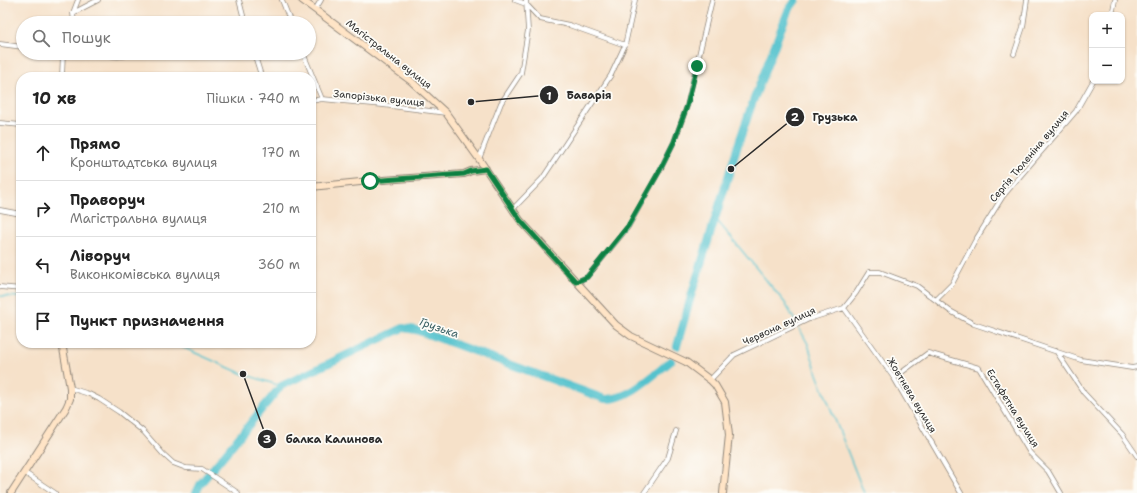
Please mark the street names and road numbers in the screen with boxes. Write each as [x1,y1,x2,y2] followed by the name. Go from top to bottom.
[343,16,435,92] street label: Магістральна вулиця
[333,87,425,109] street label: Запорізька вулиця
[987,107,1071,205] street label: Сергія Тюленіна вулиця
[741,303,817,349] street label: Червона вулиця
[884,355,940,435] street label: Жовтнева вулиця
[984,366,1042,450] street label: Естафетна вулиця

